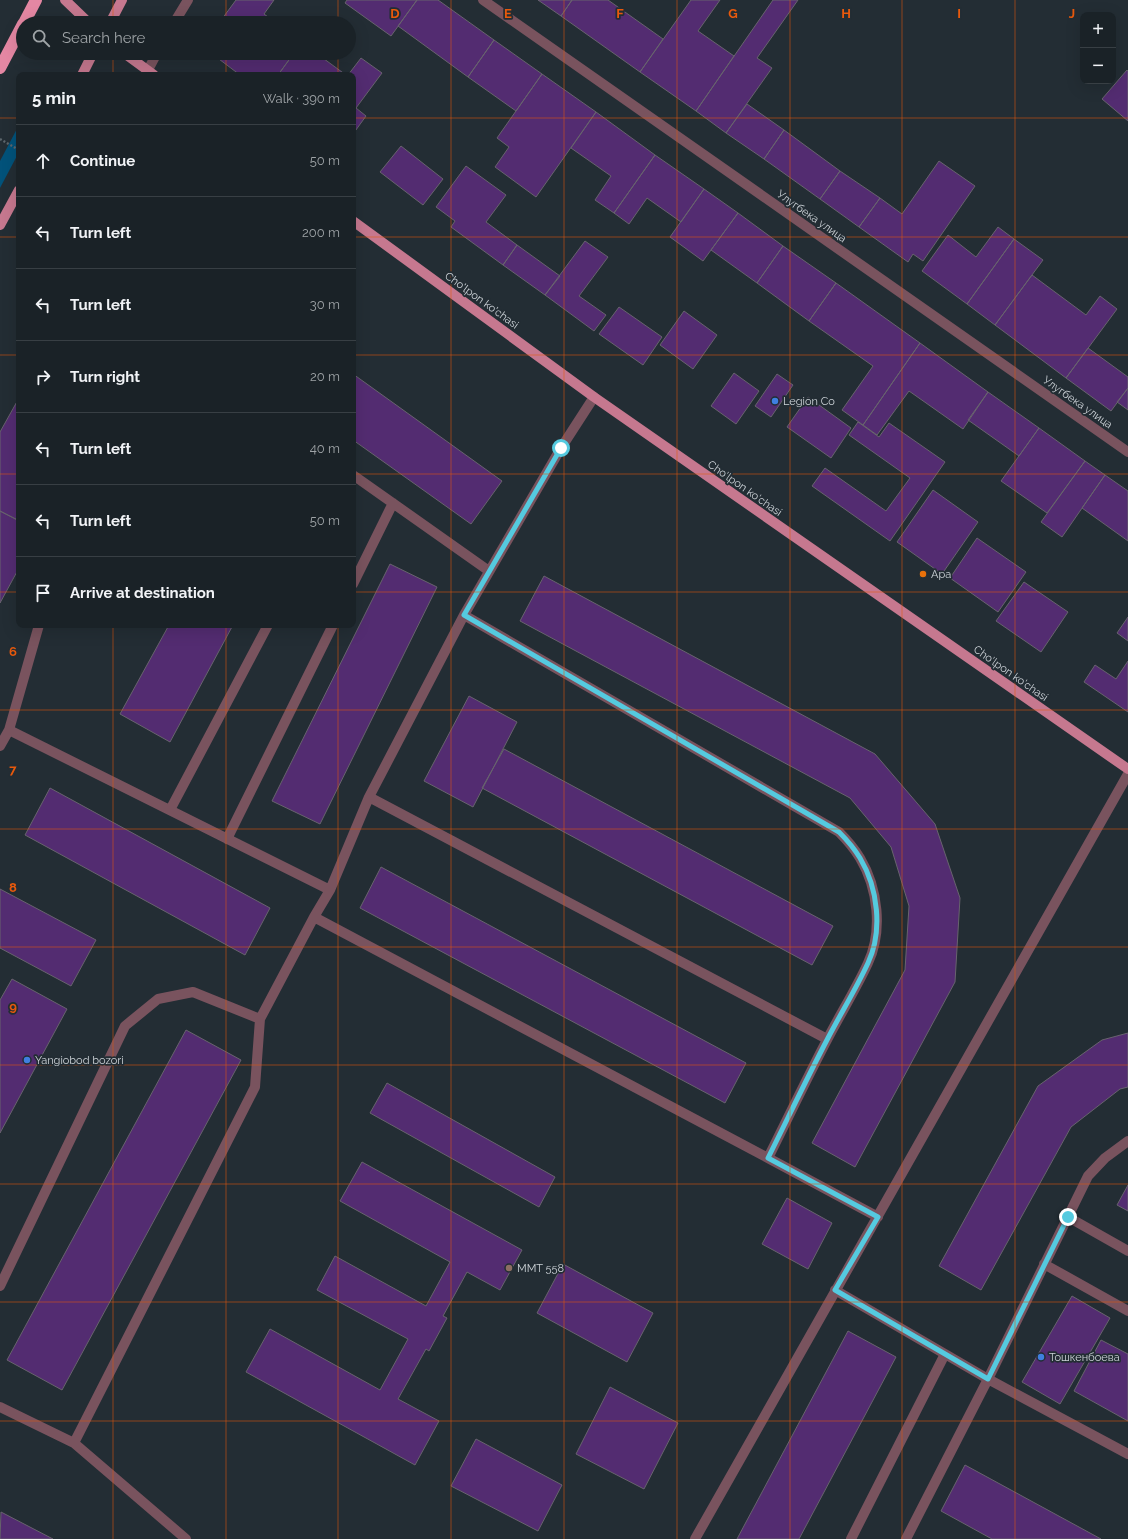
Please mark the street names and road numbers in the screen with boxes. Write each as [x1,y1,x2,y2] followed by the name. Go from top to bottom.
[774,188,849,245] street label: Улугбека улица
[442,269,521,331] street label: Cho'lpon ko'chasi
[1040,374,1115,431] street label: Улугбека улица
[705,458,784,519] street label: Cho'lpon ko'chasi
[971,643,1050,704] street label: Cho'lpon ko'chasi

